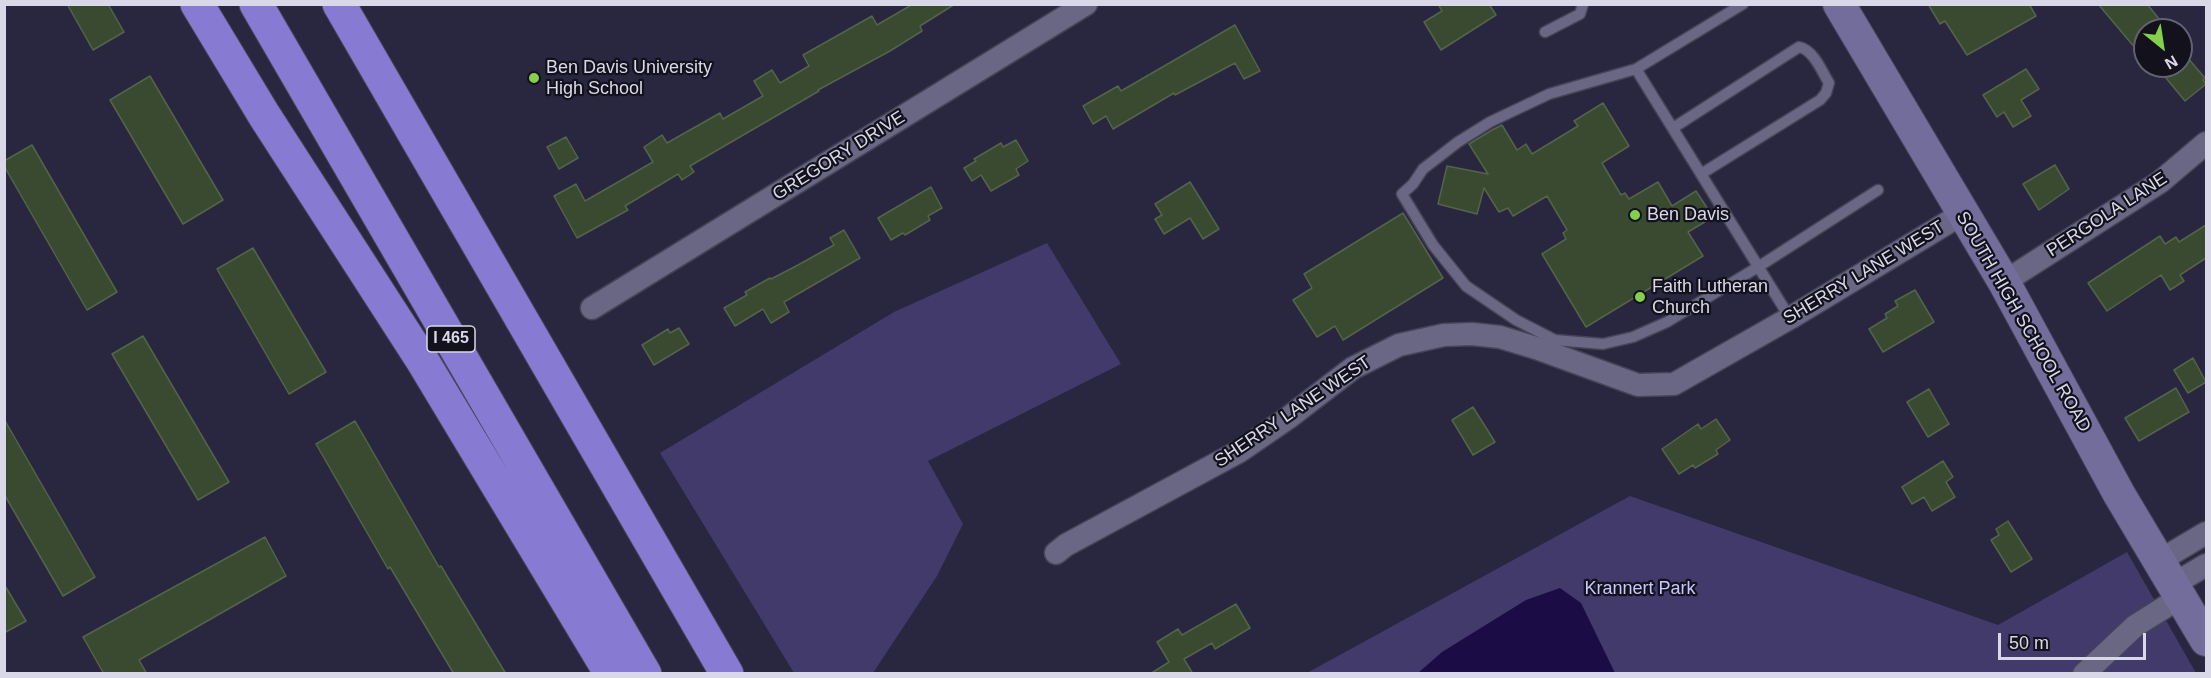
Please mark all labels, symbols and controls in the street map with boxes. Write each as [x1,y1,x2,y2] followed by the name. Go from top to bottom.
[2133,18,2193,78] north arrow
[2162,52,2181,73] text: N
[546,57,712,100] place label: Ben Davis University High School
[527,71,541,85] marker: Ben Davis University High School
[769,107,909,205] street label: GREGORY DRIVE
[2043,168,2171,262] street label: PERGOLA LANE
[1647,204,1729,226] place label: Ben Davis
[1628,208,1642,222] marker: Ben Davis
[1951,208,2095,436] street label: SOUTH HIGH SCHOOL ROAD
[1780,216,1948,330] street label: SHERRY LANE WEST
[1652,276,1768,318] place label: Faith Lutheran Church
[1633,290,1647,304] marker: Faith Lutheran Church
[427,326,475,352] road number: I 465
[1211,352,1375,472] street label: SHERRY LANE WEST
[1584,578,1696,600] park label: Krannert Park
[2001,621,2150,659] scale bar
[2009,633,2049,653] text: 50 m

